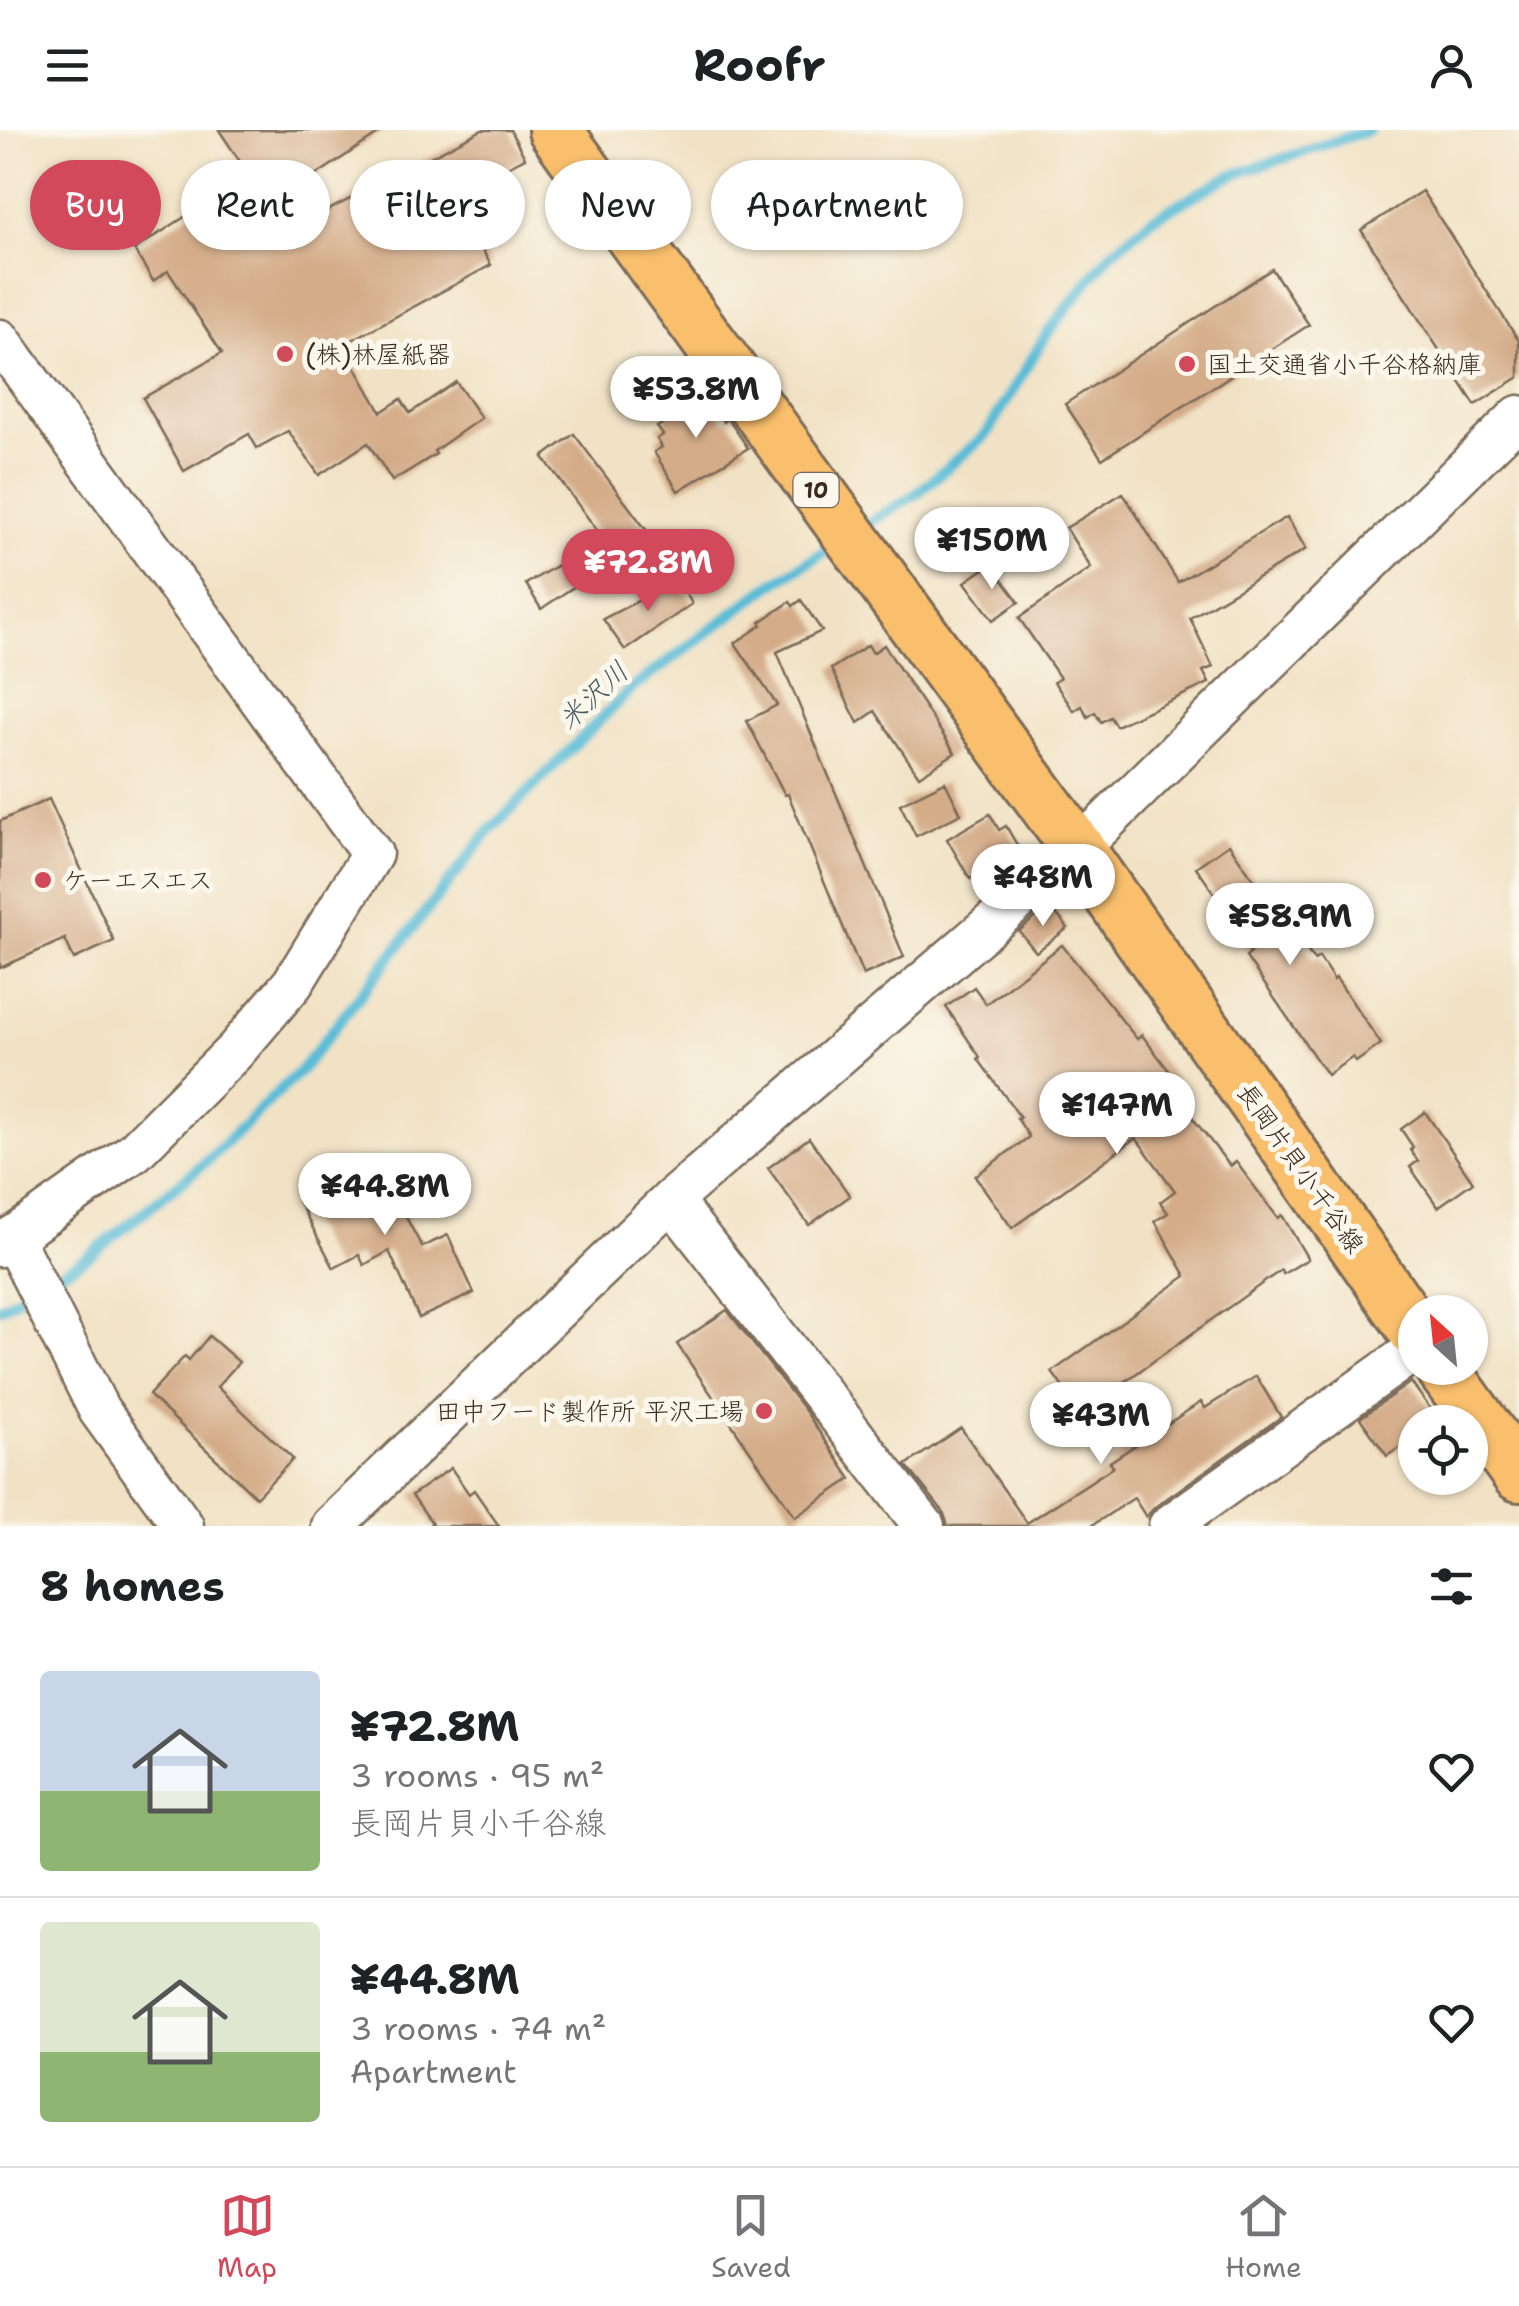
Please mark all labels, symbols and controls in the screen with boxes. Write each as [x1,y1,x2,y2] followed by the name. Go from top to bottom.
[693,35,826,95] text: Roofr
[40,38,95,93] icon: menu
[1424,38,1479,93] icon: person
[30,160,161,250] chip: Buy
[181,160,330,250] chip: Rent
[350,160,525,250] chip: Filters
[545,160,691,250] chip: New
[711,160,963,250] chip: Apartment
[305,337,451,371] place label: (株)林屋紙器
[274,343,296,365] marker: (株)林屋紙器
[1207,347,1482,381] place label: 国土交通省小千谷格納庫
[1176,353,1198,375] marker: 国土交通省小千谷格納庫
[615,356,777,441] pin: ¥53.8M
[632,367,760,410] text: ¥53.8M
[794,473,838,507] road number: 10
[922,507,1062,592] pin: ¥150M
[936,518,1048,561] text: ¥150M
[567,529,729,614] pin: ¥72.8M
[583,540,713,583] text: ¥72.8M
[549,652,637,738] water label: 米沢川
[984,844,1102,929] pin: ¥48M
[993,855,1093,898] text: ¥48M
[63,863,213,897] place label: ケーエスエス
[32,869,54,891] marker: ケーエスエス
[1209,883,1371,968] pin: ¥58.9M
[1228,894,1352,937] text: ¥58.9M
[1047,1072,1187,1157] pin: ¥147M
[1230,1076,1372,1260] street label: 長岡片貝小千谷線
[1061,1083,1173,1126] text: ¥147M
[304,1153,466,1238] pin: ¥44.8M
[320,1164,450,1207] text: ¥44.8M
[1398,1295,1488,1385] north arrow
[1398,1295,1488,1495] map controls
[1042,1382,1160,1467] pin: ¥43M
[1052,1393,1150,1436] text: ¥43M
[436,1394,744,1428] place label: 田中フード製作所 平沢工場
[753,1400,775,1422] marker: 田中フード製作所 平沢工場
[1398,1405,1488,1495] button: locate
[40,1558,225,1614] text: 8 homes
[1424,1559,1479,1614] icon: filters
[350,1698,520,1754] text: ¥72.8M
[120,1711,240,1831] icon: home
[1424,1744,1479,1799] icon: heart
[350,1754,604,1797] text: 3 rooms · 95 m²
[350,1801,606,1844] text: 長岡片貝小千谷線
[350,1951,520,2007] text: ¥44.8M
[120,1962,240,2082] icon: home
[1424,1995,1479,2050] icon: heart
[350,2007,606,2050] text: 3 rooms · 74 m²
[350,2050,517,2093] text: Apartment
[217,2188,277,2286] tab: Map
[711,2188,791,2286] tab: Saved
[1225,2188,1302,2286] tab: Home

